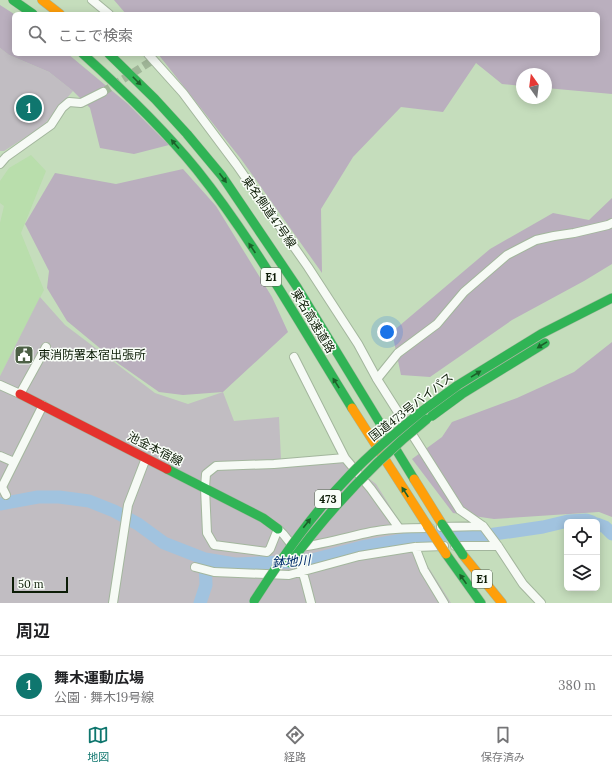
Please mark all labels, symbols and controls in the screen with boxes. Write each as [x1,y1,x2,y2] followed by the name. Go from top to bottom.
[12,12,600,56] search box
[26,23,48,45] icon: search
[58,26,133,45] text: ここで検索
[516,68,552,104] north arrow
[132,76,142,86] one-way arrow
[16,93,42,123] pin: 1
[170,139,179,150] one-way arrow
[219,173,228,184] one-way arrow
[239,173,300,250] street label: 東名側道47号線
[249,243,256,254] one-way arrow
[261,268,281,286] road number: E1
[288,286,338,355] street label: 東名高速道路
[377,322,397,342] your location
[536,341,547,349] one-way arrow
[13,344,35,366] public building icon: 東消防署本宿出張所
[38,347,146,362] place label: 東消防署本宿出張所
[366,369,456,444] street label: 国道473号バイパス
[471,370,481,378] one-way arrow
[332,377,340,388] one-way arrow
[125,428,185,469] street label: 池金本宿線
[402,487,409,498] one-way arrow
[315,490,341,508] road number: 473
[303,518,312,529] one-way arrow
[564,519,600,591] map controls
[564,519,600,555] button: locate
[271,552,313,571] water label: 鉢地川
[564,555,600,591] button: layers
[472,570,492,588] road number: E1
[459,574,467,584] one-way arrow
[12,575,68,594] scale bar
[18,577,44,591] text: 50 m
[16,620,50,642] text: 周辺
[54,668,144,687] text: 舞木運動広場
[26,677,32,694] text: 1
[558,677,596,694] text: 380 m
[54,689,154,706] text: 公園 · 舞木19号線
[87,724,109,764] tab: 地図
[284,724,306,764] tab: 経路
[481,724,525,764] tab: 保存済み

